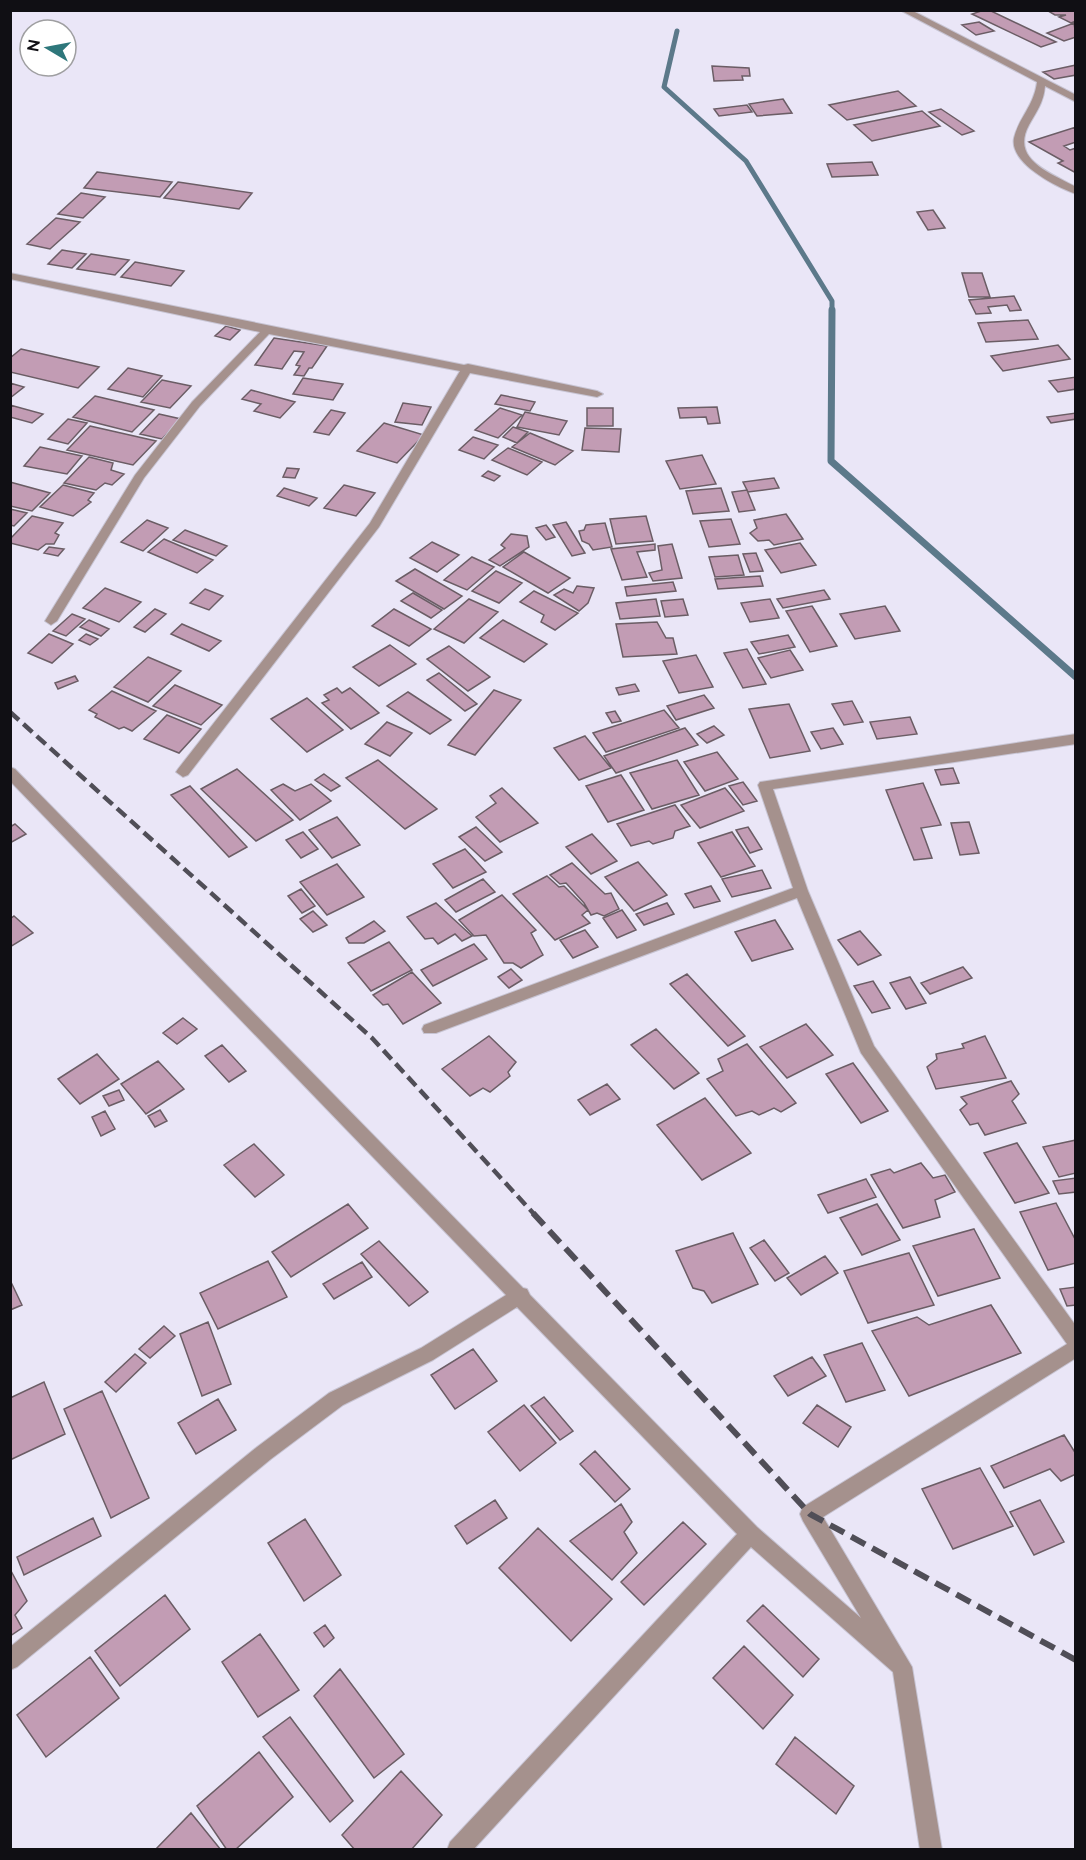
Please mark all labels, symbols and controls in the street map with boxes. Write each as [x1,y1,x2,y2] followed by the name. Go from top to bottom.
[18,18,78,78] north arrow
[23,38,44,53] text: N

